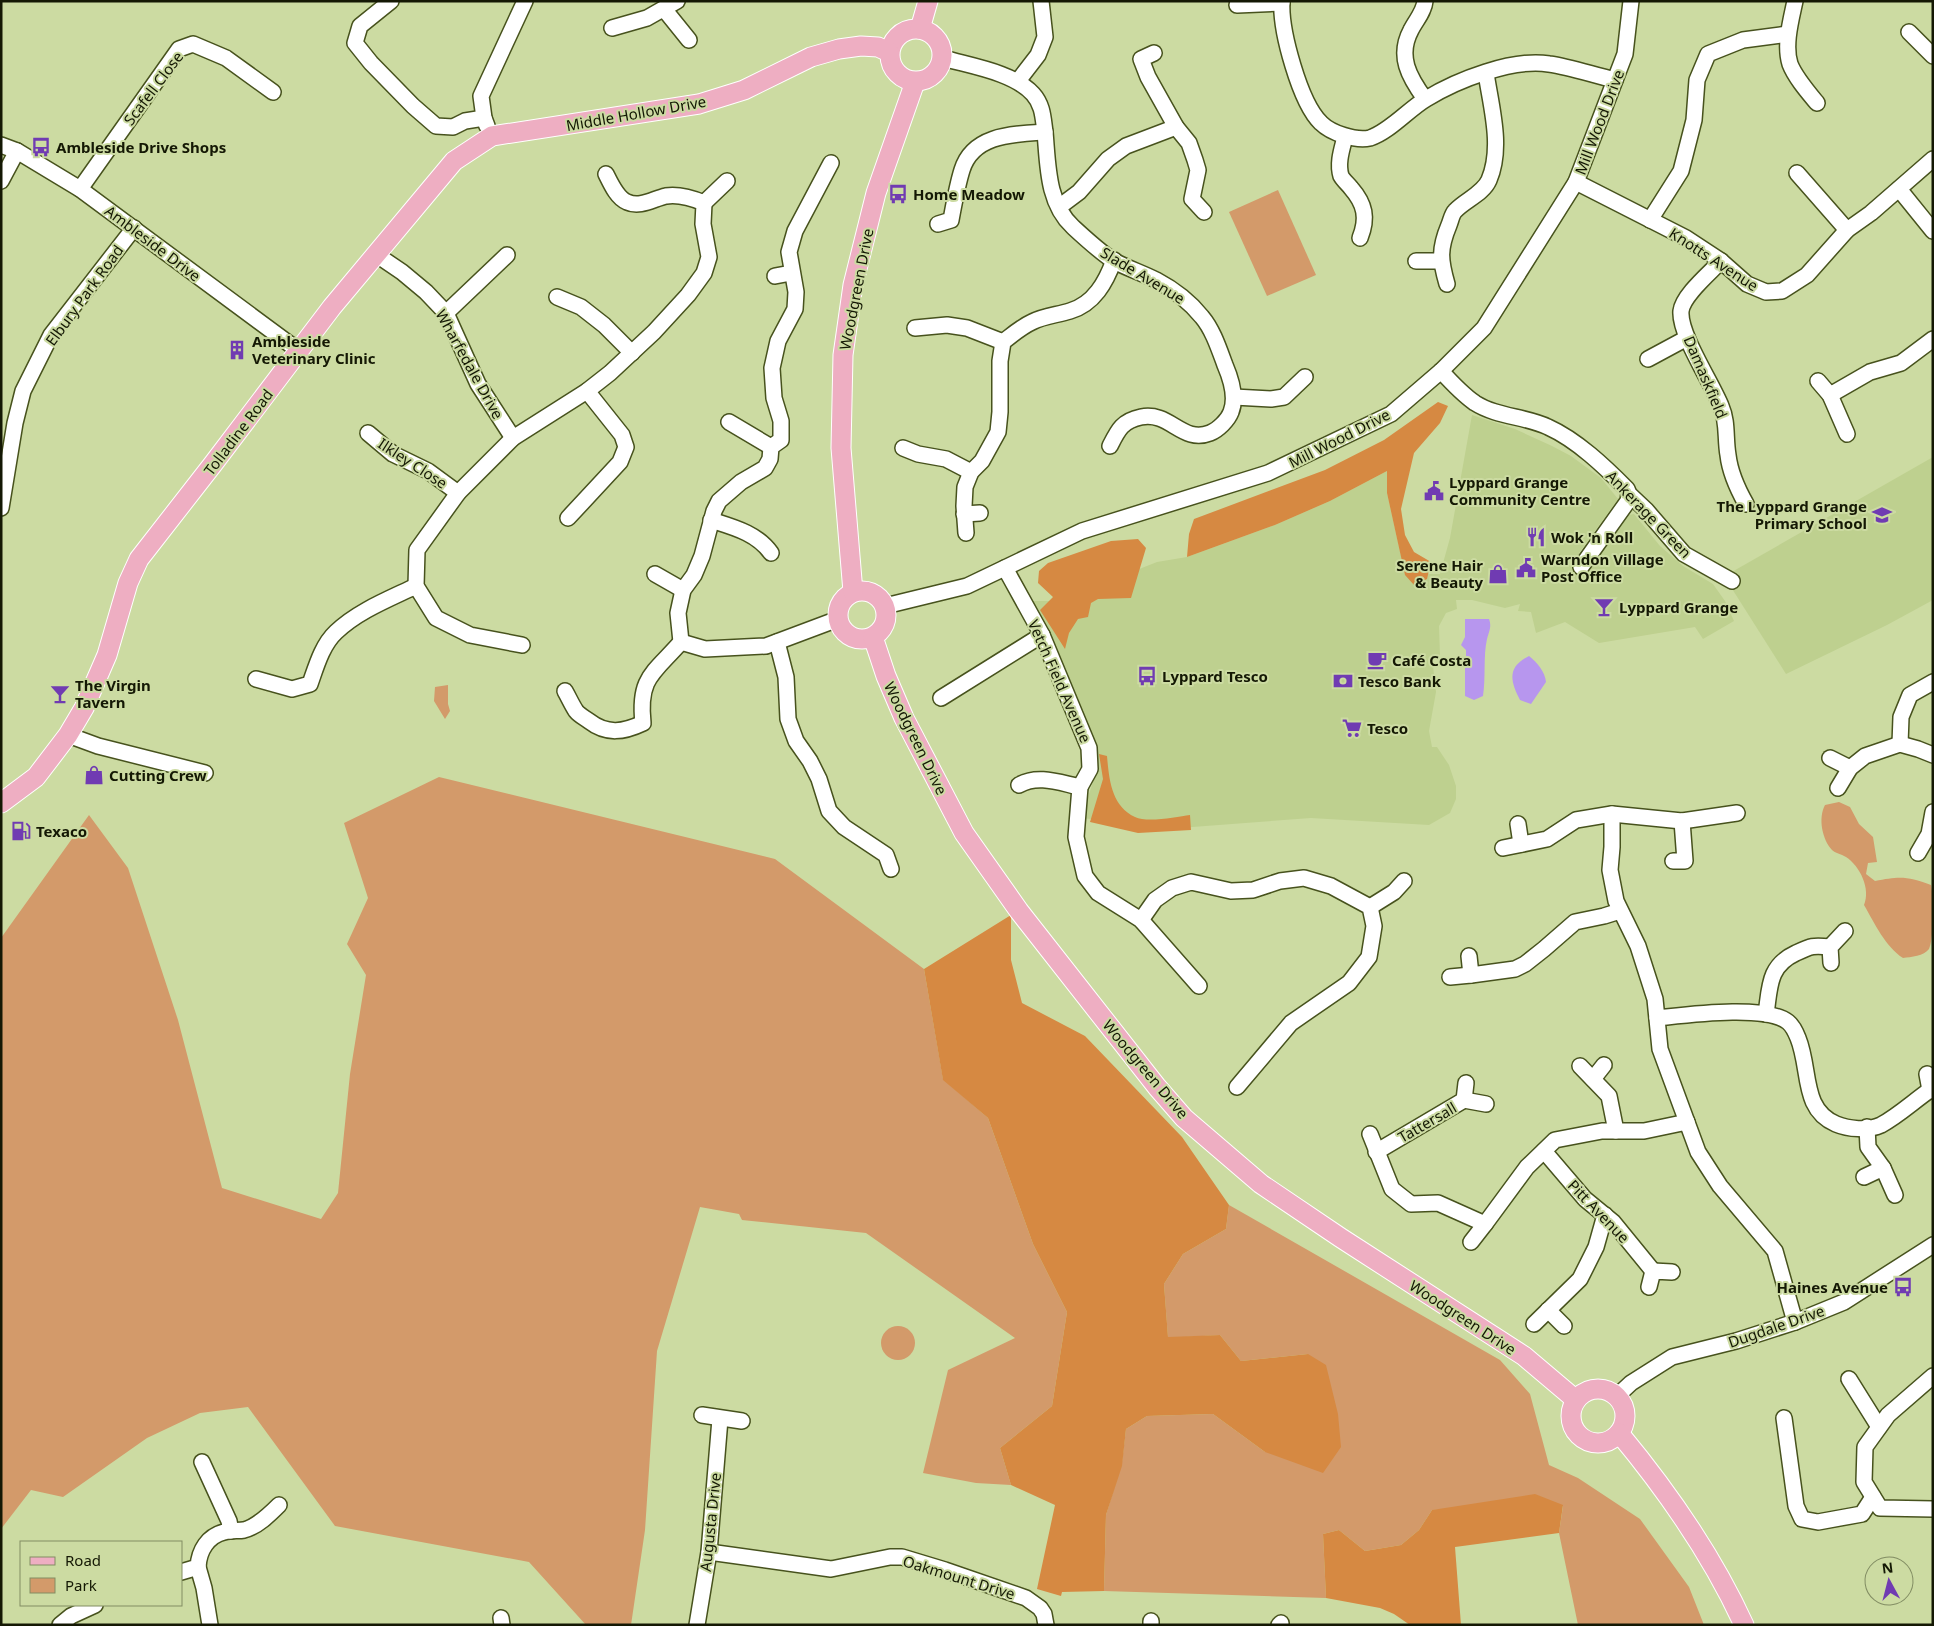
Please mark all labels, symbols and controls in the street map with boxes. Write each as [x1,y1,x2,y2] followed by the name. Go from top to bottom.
[119,47,187,129] street label: Scafell Close
[1570,67,1628,177] street label: Mill Wood Drive
[565,91,707,135] street label: Middle Hollow Drive
[30,136,52,158] bus stop icon: Ambleside Drive Shops
[56,137,226,157] place label: Ambleside Drive Shops
[887,183,909,205] bus stop icon: Home Meadow
[913,184,1025,204] place label: Home Meadow
[101,200,205,286] street label: Ambleside Drive
[1666,223,1762,295] street label: Knotts Avenue
[834,227,878,351] street label: Woodgreen Drive
[41,241,127,349] street label: Elbury Park Road
[1097,242,1189,308] street label: Slade Avenue
[432,306,508,422] street label: Wharfedale Drive
[252,331,376,368] place label: Ambleside Veterinary Clinic
[1680,333,1732,421] street label: Damaskfield
[226,339,248,361] building icon: Ambleside Veterinary Clinic
[199,385,277,479] street label: Tolladine Road
[1285,404,1393,472] street label: Mill Wood Drive
[375,433,451,493] street label: Ilkley Close
[1602,466,1696,562] street label: Ankerage Green
[1449,472,1590,509] place label: Lyppard Grange Community Centre
[1423,480,1445,502] public building icon: Lyppard Grange Community Centre
[1717,496,1867,533] place label: The Lyppard Grange Primary School
[1871,504,1893,526] school or university icon: The Lyppard Grange Primary School
[1525,526,1547,548] restaurant icon: Wok 'n Roll
[1551,527,1633,547] place label: Wok 'n Roll
[1541,549,1664,586] place label: Warndon Village Post Office
[1396,555,1483,592] place label: Serene Hair & Beauty
[1515,557,1537,579] public building icon: Warndon Village Post Office
[1487,563,1509,585] shop icon: Serene Hair & Beauty
[1593,596,1615,618] bar icon: Lyppard Grange
[1619,597,1738,617] place label: Lyppard Grange
[1024,616,1096,746] street label: Vetch Field Avenue
[1366,649,1388,671] cafe icon: Café Costa
[1392,650,1471,670] place label: Café Costa
[1136,665,1158,687] bus stop icon: Lyppard Tesco
[1162,666,1268,686] place label: Lyppard Tesco
[1332,670,1354,692] bank icon: Tesco Bank
[1358,671,1442,691] place label: Tesco Bank
[75,675,151,712] place label: The Virgin Tavern
[880,678,952,798] street label: Woodgreen Drive
[49,683,71,705] bar icon: The Virgin Tavern
[1341,717,1363,739] supermarket icon: Tesco
[1367,718,1408,738] place label: Tesco
[83,764,105,786] shop icon: Cutting Crew
[109,765,207,785] place label: Cutting Crew
[10,820,32,842] fuel station icon: Texaco
[36,821,87,841] place label: Texaco
[1099,1015,1193,1123] street label: Woodgreen Drive
[1394,1097,1460,1147] street label: Tattersall
[1564,1175,1634,1247] street label: Pitt Avenue
[1406,1275,1520,1359] street label: Woodgreen Drive
[1892,1276,1914,1298] bus stop icon: Haines Avenue
[1777,1277,1888,1297] place label: Haines Avenue
[1725,1300,1827,1352] street label: Dugdale Drive
[695,1472,725,1572] street label: Augusta Drive
[20,1541,182,1606] legend
[65,1550,101,1570] text: Road
[901,1550,1017,1604] street label: Oakmount Drive
[1864,1556,1914,1606] north arrow
[1881,1557,1894,1578] text: N
[65,1575,97,1595] text: Park

